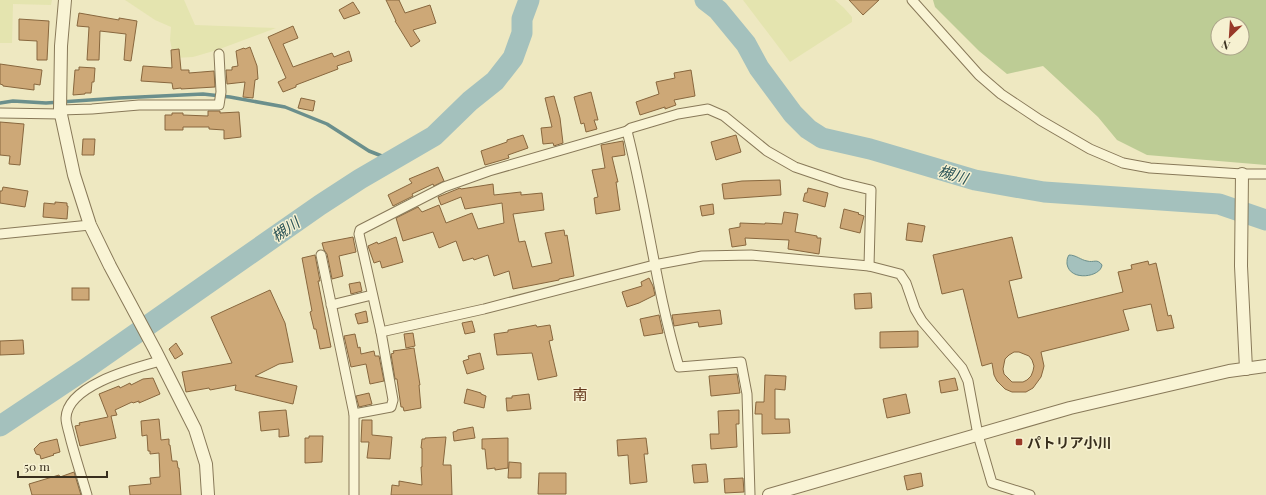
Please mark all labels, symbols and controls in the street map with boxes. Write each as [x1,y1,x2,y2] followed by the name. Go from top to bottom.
[1210,16,1250,56] north arrow
[1219,37,1232,54] text: N
[936,160,972,189] water label: 槻川
[267,211,305,246] water label: 槻川
[572,384,588,404] district label: 南
[1027,433,1111,452] place label: パトリア小川
[1014,437,1024,447] marker: パトリア小川
[18,453,107,479] scale bar
[24,458,50,474] text: 50 m

